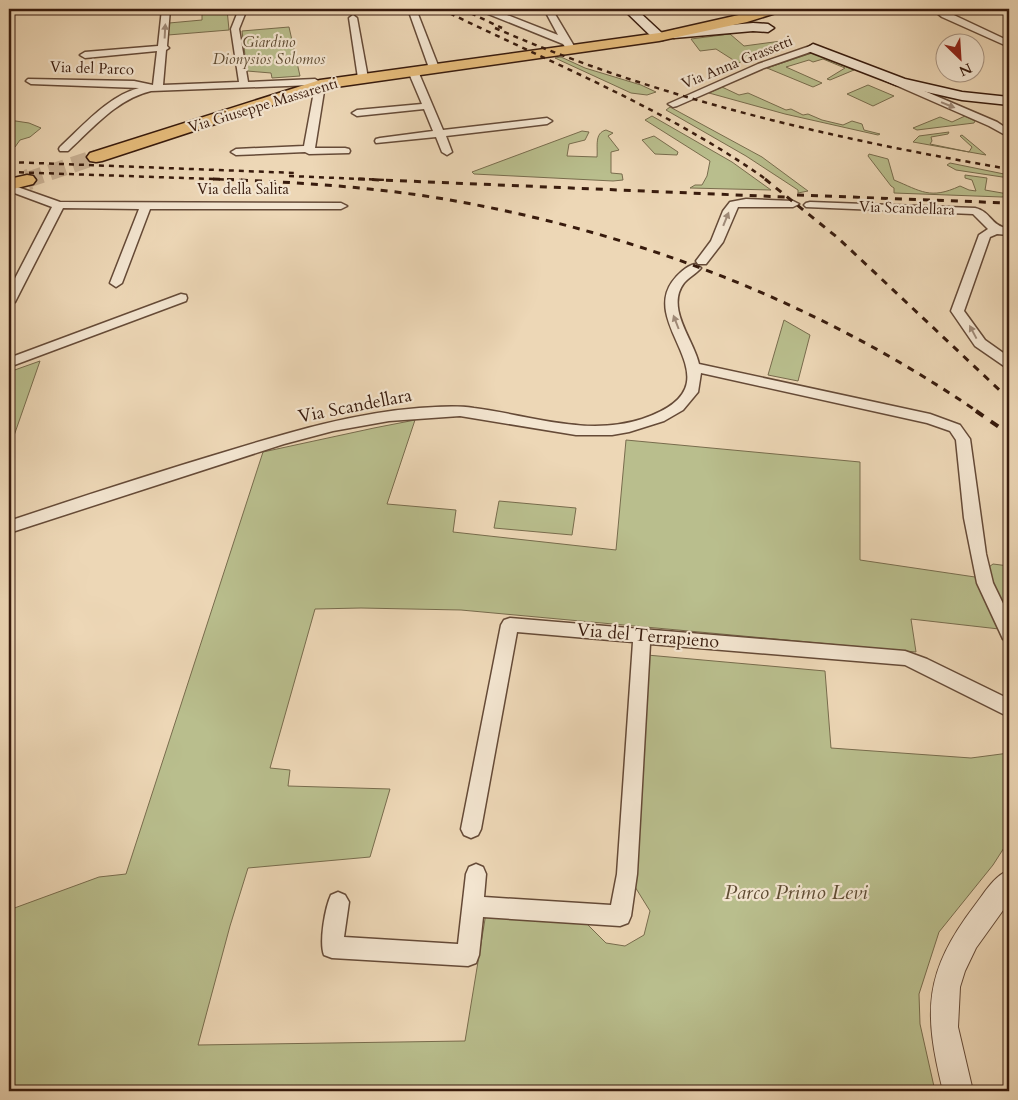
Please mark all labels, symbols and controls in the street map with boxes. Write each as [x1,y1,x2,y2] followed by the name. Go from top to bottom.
[161,22,169,38] one-way arrow
[678,31,796,93] street label: Via Anna Grassetti
[213,32,325,69] park label: Giardino Dionysios Solomos
[936,32,986,82] north arrow
[50,57,134,79] street label: Via del Parco
[956,58,975,81] text: N
[186,73,340,137] street label: Via Giuseppe Massarenti
[941,101,955,109] one-way arrow
[197,179,289,199] street label: Via della Salita
[859,196,956,220] street label: Via Scandellara
[722,211,730,226] one-way arrow
[672,315,680,329] one-way arrow
[969,325,977,340] one-way arrow
[296,383,414,429] street label: Via Scandellara
[576,617,721,655] street label: Via del Terrapieno
[724,878,868,907] park label: Parco Primo Levi

